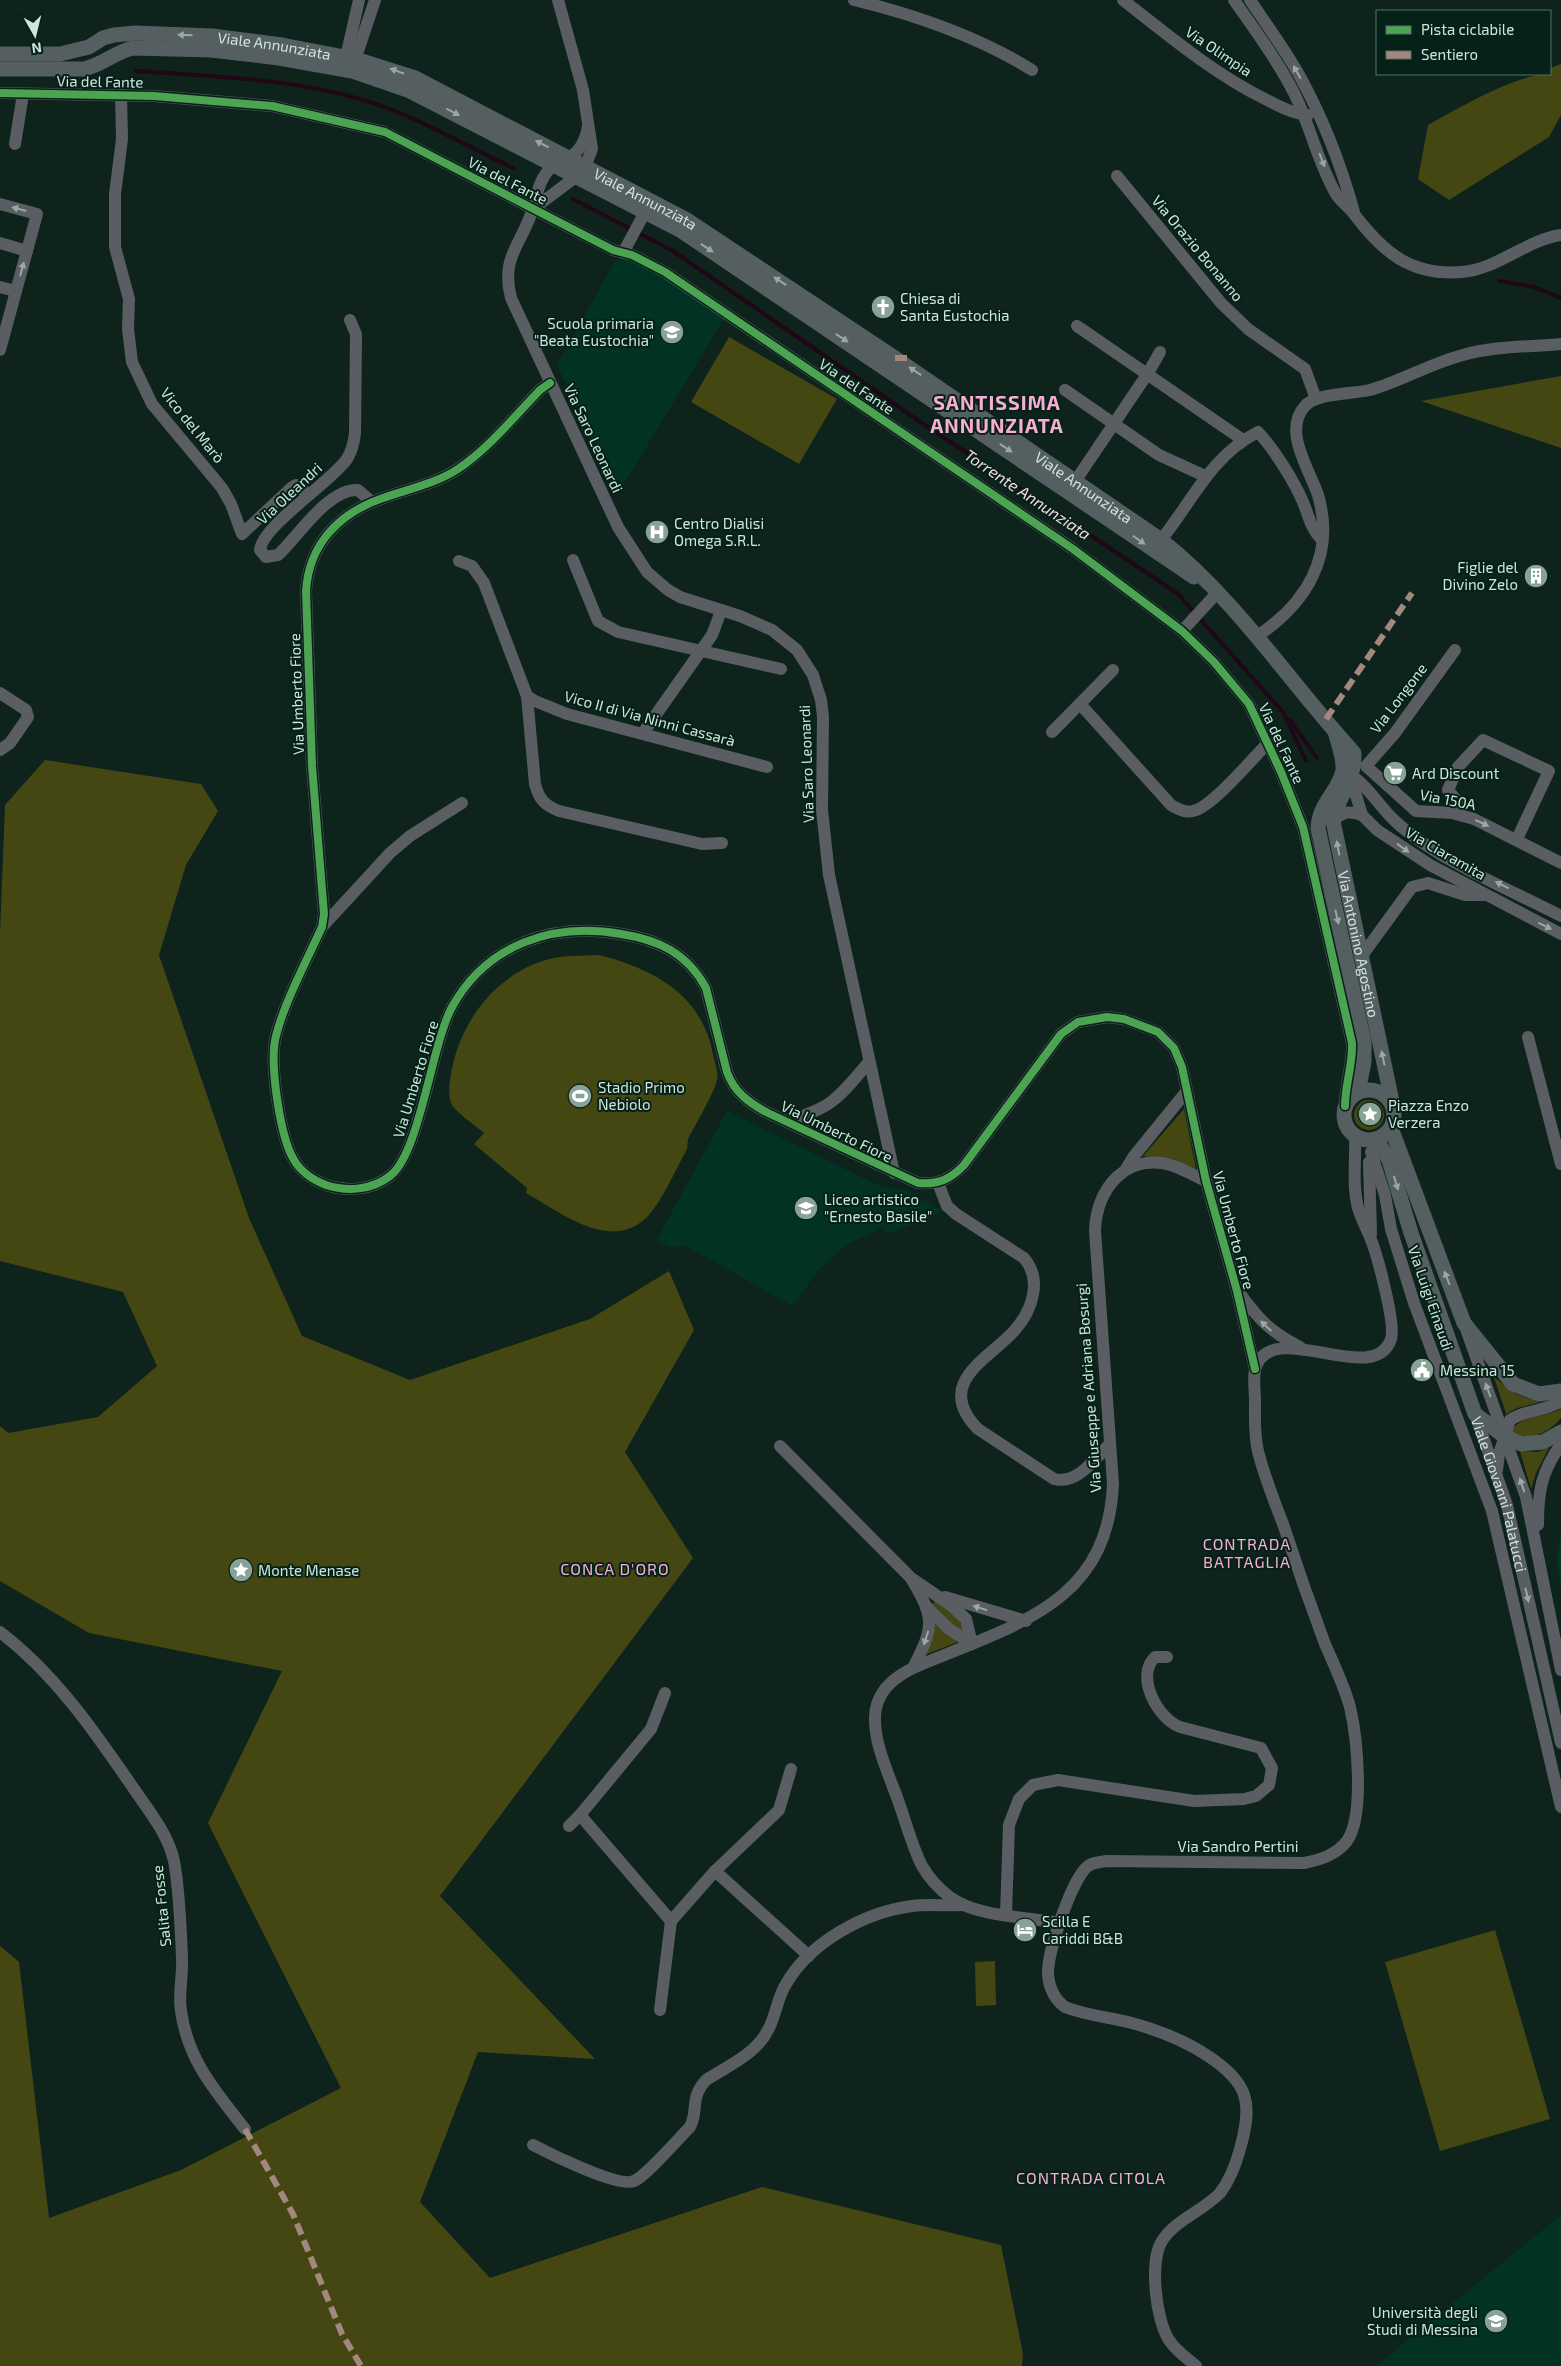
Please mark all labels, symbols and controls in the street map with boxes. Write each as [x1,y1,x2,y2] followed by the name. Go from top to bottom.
[10,10,60,60] north arrow
[1376,10,1551,75] legend
[1421,20,1514,38] text: Pista ciclabile
[1182,22,1256,80] street label: Via Olimpia
[217,28,332,63] street label: Viale Annunziata
[177,31,193,39] one-way arrow
[31,39,43,57] text: N
[1421,45,1478,63] text: Sentiero
[1293,66,1302,79] one-way arrow
[389,67,404,74] one-way arrow
[56,71,144,91] street label: Via del Fante
[446,108,461,116] one-way arrow
[535,140,549,148] one-way arrow
[465,152,551,208] street label: Via del Fante
[1319,153,1326,168] one-way arrow
[591,164,701,233] street label: Viale Annunziata
[1148,191,1248,305] street label: Via Orazio Bonanno
[11,205,26,213] one-way arrow
[700,243,713,252] one-way arrow
[19,262,27,277] one-way arrow
[773,276,786,286] one-way arrow
[900,289,1009,324] place label: Chiesa di Santa Eustochia
[870,294,896,320] church icon: Chiesa di Santa Eustochia
[534,314,654,349] place label: Scuola primaria "Beata Eustochia"
[659,319,685,345] school or university icon: Scuola primaria "Beata Eustochia"
[835,333,849,342] one-way arrow
[816,354,898,418] street label: Via del Fante
[908,366,922,376] one-way arrow
[561,381,627,495] street label: Via Saro Leonardi
[157,384,229,466] street label: Vico del Marò
[930,390,1064,437] district label: SANTISSIMA ANNUNZIATA
[999,443,1012,453] one-way arrow
[961,445,1095,543] water label: Torrente Annunziata
[1031,447,1136,527] street label: Viale Annunziata
[253,458,325,528] street label: Via Oleandri
[674,514,764,549] place label: Centro Dialisi Omega S.R.L.
[644,519,670,545] hospital icon: Centro Dialisi Omega S.R.L.
[1132,535,1146,545] one-way arrow
[1443,558,1519,593] place label: Figlie del Divino Zelo
[1523,563,1549,589] building icon: Figlie del Divino Zelo
[285,633,307,755] street label: Via Umberto Fiore
[1366,659,1430,737] street label: Via Longone
[563,687,737,749] street label: Vico II di Via Ninni Cassarà
[1255,700,1309,786] street label: Via del Fante
[795,705,817,823] street label: Via Saro Leonardi
[1382,760,1408,786] supermarket icon: Ard Discount
[1412,764,1499,782] place label: Ard Discount
[1418,785,1478,813] street label: Via 150A
[1475,819,1489,827] one-way arrow
[1403,823,1489,883] street label: Via Ciaramita
[1334,840,1342,856] one-way arrow
[1396,843,1410,853] one-way arrow
[1335,869,1383,1019] street label: Via Antonino Agostino
[1495,881,1509,889] one-way arrow
[1333,910,1341,925] one-way arrow
[1538,922,1553,931] one-way arrow
[389,1018,441,1140] street label: Via Umberto Fiore
[1379,1051,1387,1066] one-way arrow
[598,1078,685,1113] place label: Stadio Primo Nebiolo
[567,1083,593,1109] sports icon: Stadio Primo Nebiolo
[778,1096,896,1166] street label: Via Umberto Fiore
[1388,1096,1469,1131] place label: Piazza Enzo Verzera
[1357,1101,1383,1127] place icon: Piazza Enzo Verzera
[1210,1169,1258,1291] street label: Via Umberto Fiore
[1392,1176,1400,1191] one-way arrow
[824,1190,932,1225] place label: Liceo artistico "Ernesto Basile"
[793,1195,819,1221] school or university icon: Liceo artistico "Ernesto Basile"
[1405,1243,1457,1353] street label: Via Luigi Einaudi
[1443,1270,1451,1285] one-way arrow
[1072,1283,1104,1493] street label: Via Giuseppe e Adriana Bosurgi
[1260,1320,1272,1332] one-way arrow
[1409,1357,1435,1383] public building icon: Messina 15
[1440,1361,1514,1379] place label: Messina 15
[1484,1382,1491,1397] one-way arrow
[1468,1414,1531,1574] street label: Viale Giovanni Palatucci
[1518,1478,1525,1493] one-way arrow
[1203,1534,1291,1571] district label: CONTRADA BATTAGLIA
[228,1557,254,1583] place icon: Monte Menase
[560,1559,670,1578] district label: CONCA D'ORO
[258,1561,359,1579] place label: Monte Menase
[1524,1587,1532,1603] one-way arrow
[973,1603,988,1611] one-way arrow
[922,1631,929,1646] one-way arrow
[1178,1837,1298,1855] street label: Via Sandro Pertini
[148,1864,174,1948] street label: Salita Fosse
[1042,1912,1123,1947] place label: Scilla E Cariddi B&B
[1012,1917,1038,1943] hotel icon: Scilla E Cariddi B&B
[1016,2168,1166,2187] district label: CONTRADA CITOLA
[1367,2303,1478,2338] place label: Università degli Studi di Messina
[1483,2308,1509,2334] school or university icon: Università degli Studi di Messina

